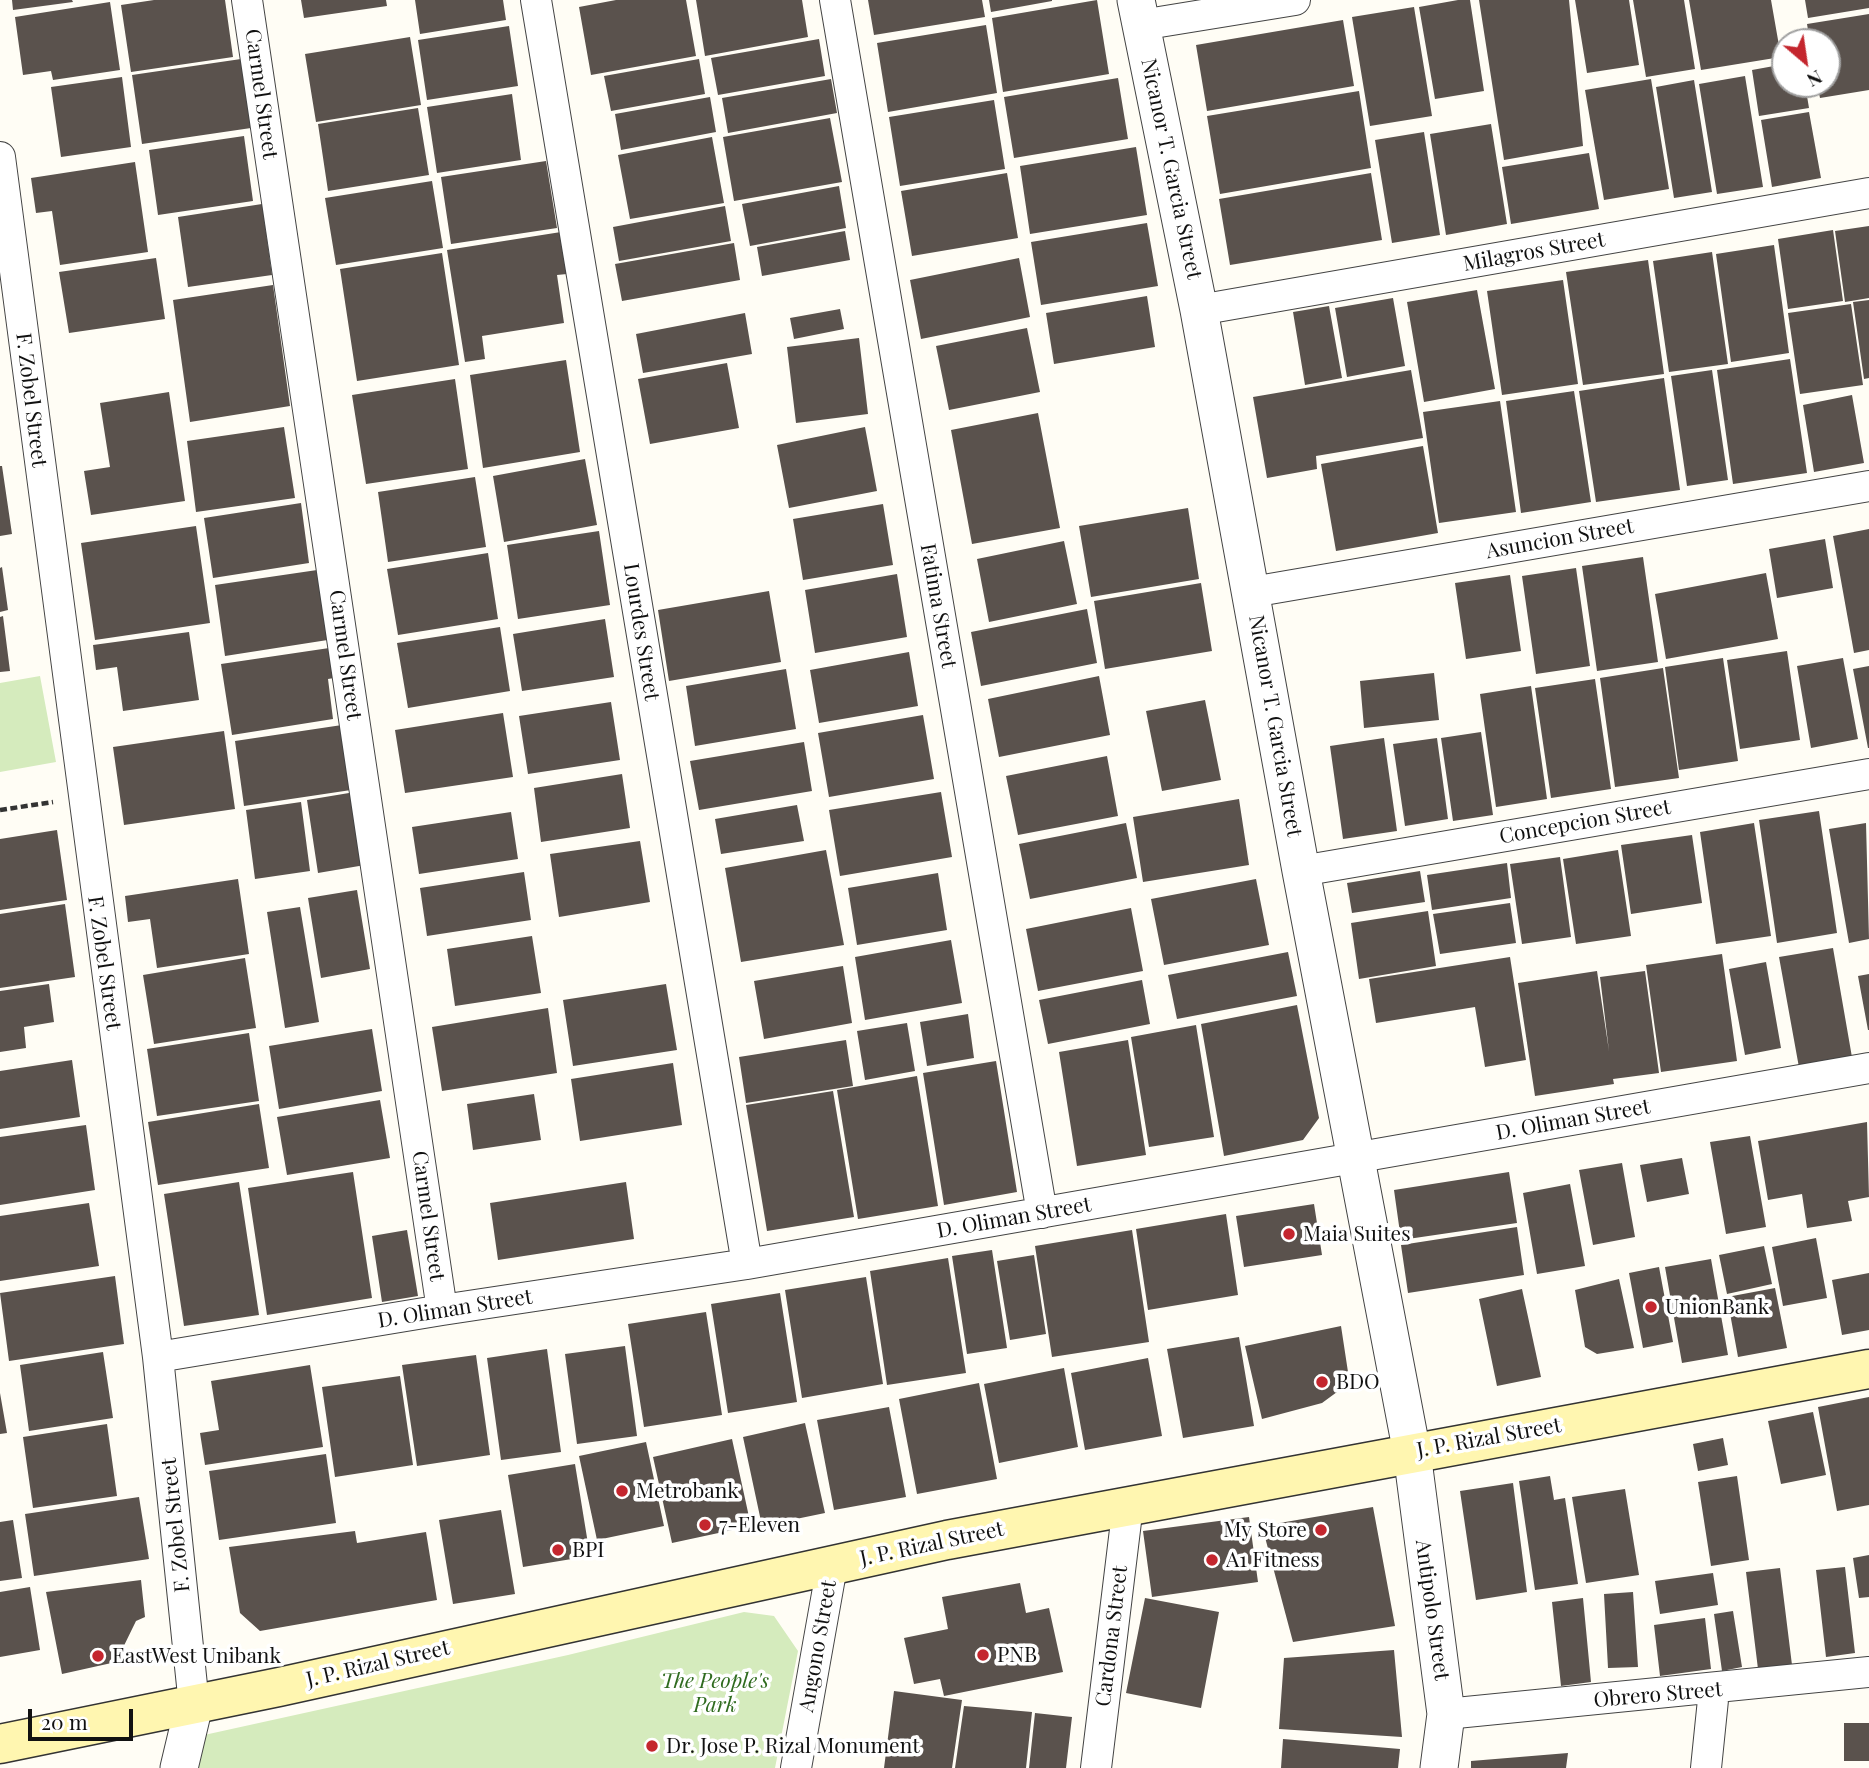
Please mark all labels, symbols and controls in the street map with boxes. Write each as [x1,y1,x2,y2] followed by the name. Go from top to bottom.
[239,27,283,161] street label: Carmel Street
[1771,28,1841,98] north arrow
[1135,56,1207,282] street label: Nicanor T. Garcia Street
[1803,65,1828,94] text: N
[1461,227,1607,277] street label: Milagros Street
[10,331,52,469] street label: F. Zobel Street
[1484,514,1636,564] street label: Asuncion Street
[915,542,961,670] street label: Fatima Street
[618,561,664,703] street label: Lourdes Street
[323,588,367,722] street label: Carmel Street
[1243,613,1307,839] street label: Nicanor T. Garcia Street
[1497,795,1673,849] street label: Concepcion Street
[82,894,126,1032] street label: F. Zobel Street
[1494,1094,1652,1146] street label: D. Oliman Street
[406,1149,450,1283] street label: Carmel Street
[935,1192,1093,1244] street label: D. Oliman Street
[1303,1221,1411,1247] place label: Maia Suites
[1281,1226,1297,1242] marker: Maia Suites
[376,1284,534,1334] street label: D. Oliman Street
[1665,1294,1769,1320] place label: UnionBank
[1643,1299,1659,1315] marker: UnionBank
[1336,1369,1380,1395] place label: BDO
[1314,1374,1330,1390] marker: BDO
[1415,1413,1563,1463] street label: J. P. Rizal Street
[156,1456,196,1594] street label: F. Zobel Street
[636,1478,739,1504] place label: Metrobank
[614,1483,630,1499] marker: Metrobank
[719,1512,800,1538] place label: 7-Eleven
[858,1516,1006,1572] street label: J. P. Rizal Street
[697,1517,713,1533] marker: 7-Eleven
[1223,1517,1307,1543] place label: My Store
[1313,1522,1329,1538] marker: My Store
[572,1537,604,1563] place label: BPI
[1410,1538,1454,1682] street label: Antipolo Street
[550,1542,566,1558] marker: BPI
[1226,1547,1320,1573] place label: A1 Fitness
[1204,1552,1220,1568] marker: A1 Fitness
[1091,1564,1133,1708] street label: Cardona Street
[794,1578,842,1714] street label: Angono Street
[304,1635,452,1693] street label: J. P. Rizal Street
[997,1642,1037,1668] place label: PNB
[112,1643,281,1669] place label: EastWest Unibank
[975,1647,991,1663] marker: PNB
[90,1648,106,1664] marker: EastWest Unibank
[661,1668,769,1718] park label: The People's Park
[1593,1677,1723,1713] street label: Obrero Street
[32,1694,136,1738] scale bar
[41,1707,88,1735] text: 20 m
[666,1733,920,1759] place label: Dr. Jose P. Rizal Monument
[644,1738,660,1754] marker: Dr. Jose P. Rizal Monument

